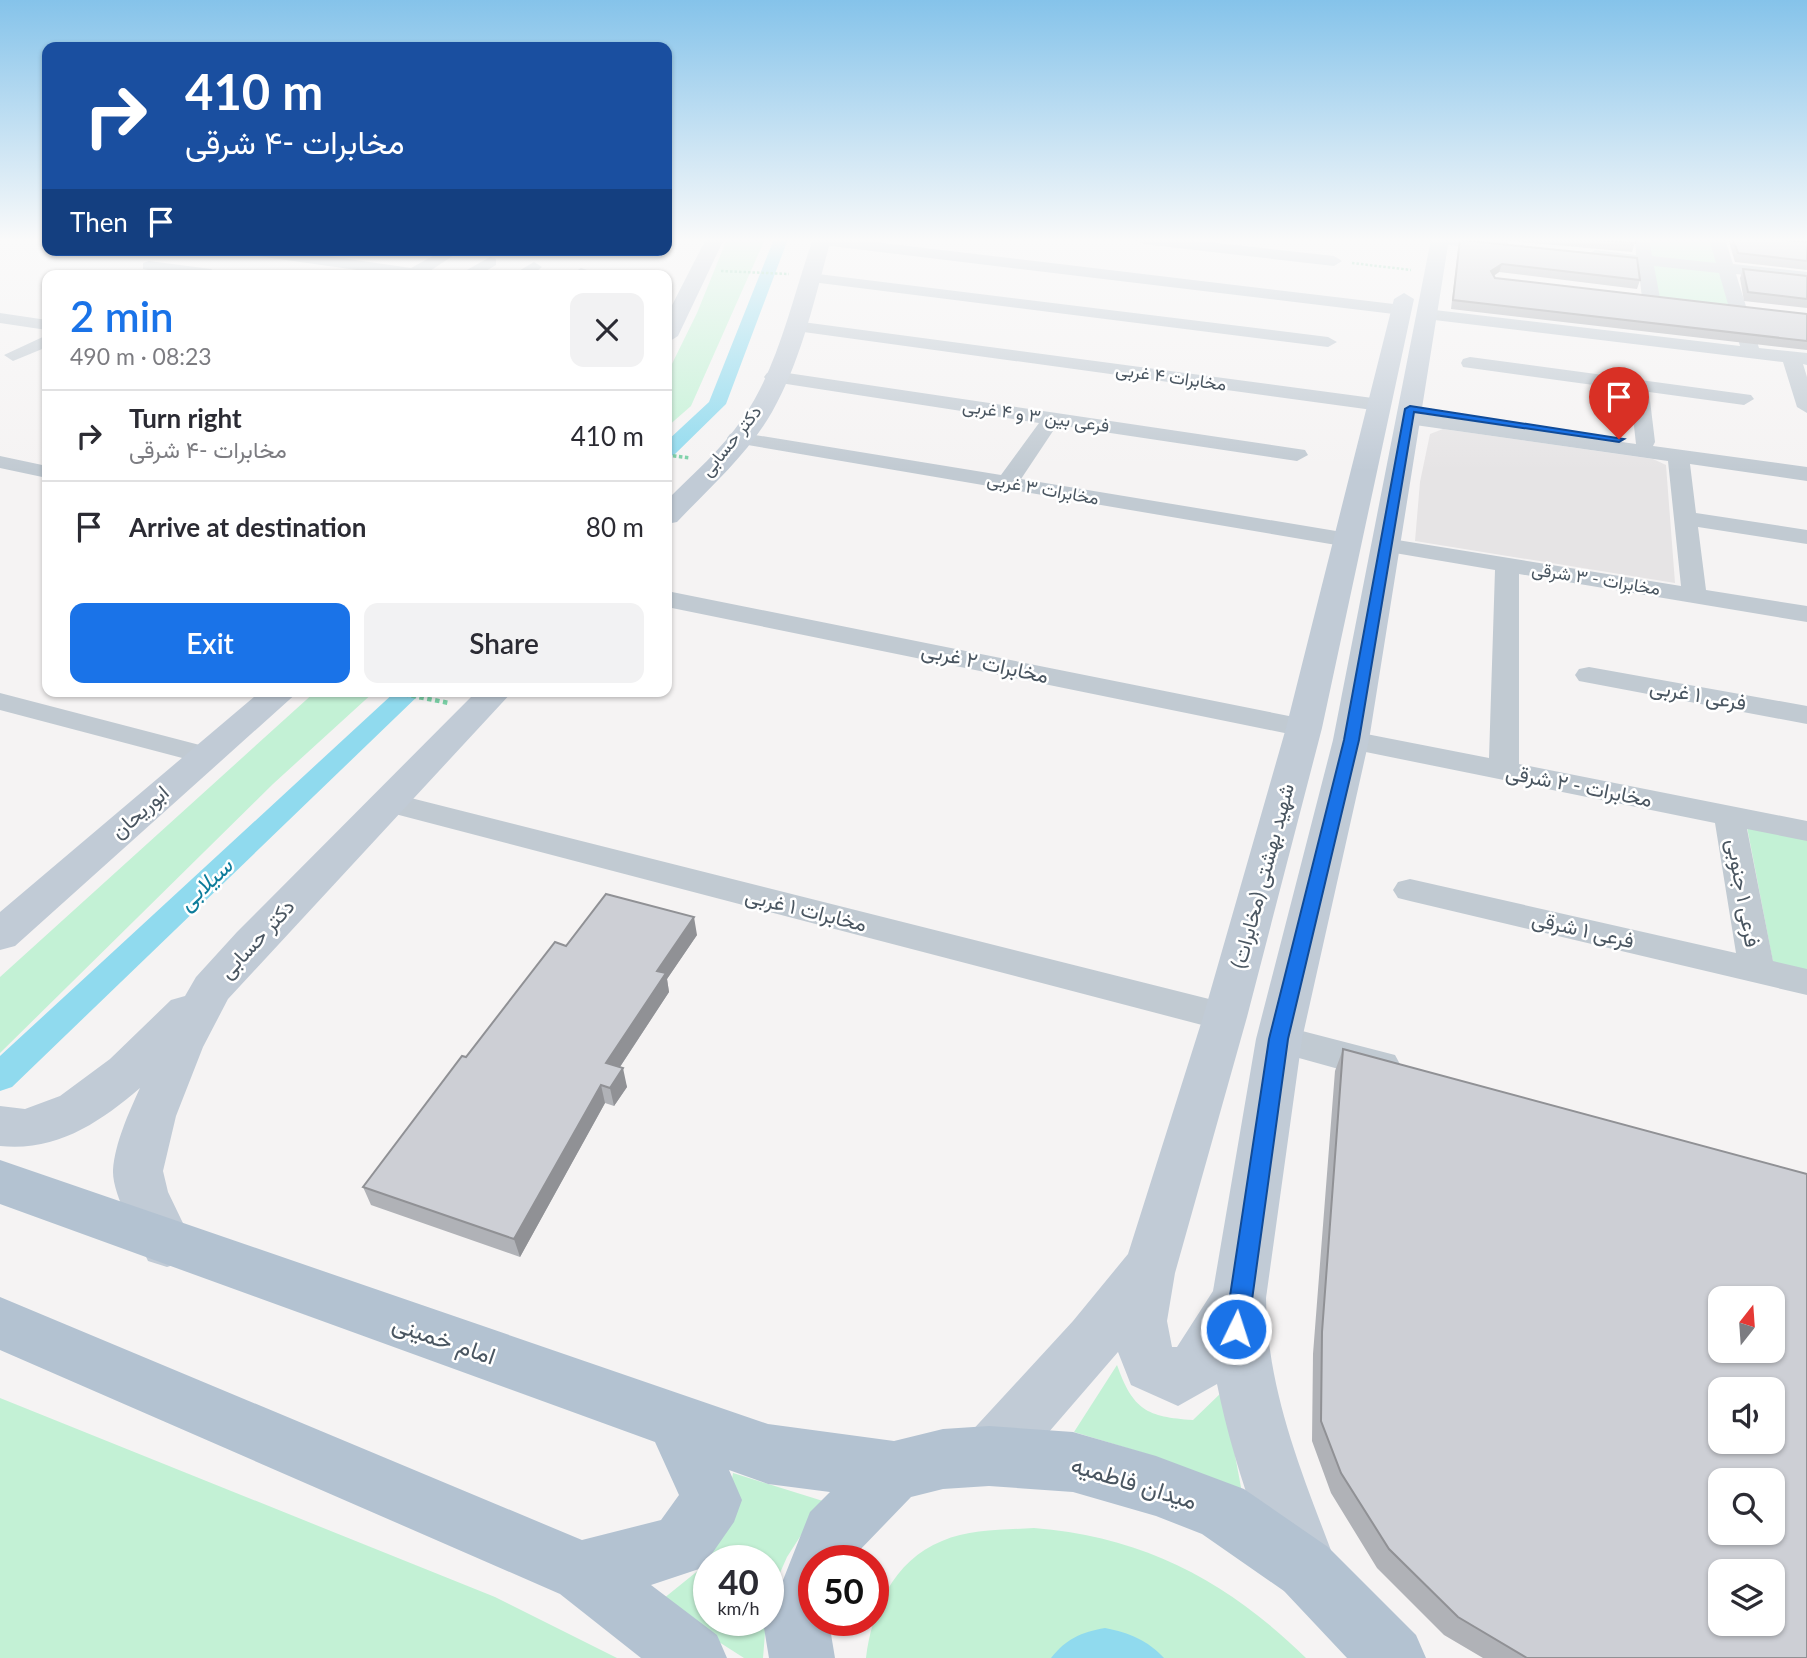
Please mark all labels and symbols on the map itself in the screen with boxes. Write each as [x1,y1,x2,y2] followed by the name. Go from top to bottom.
[1114,357,1228,396] street label: مخابرات ۴ غربی
[1589,367,1649,439] pin
[961,394,1111,437] street label: فرعی بین ۳ و ۴ غربی
[695,400,766,481] street label: دکتر حسابی
[985,467,1101,510] street label: مخابرات ۳ غربی
[1530,557,1662,600] street label: مخابرات - ۳ شرقی
[919,636,1051,689] street label: مخابرات ۲ غربی
[1648,673,1749,716] street label: فرعی ۱ غربی
[1504,758,1655,813] street label: مخابرات - ۲ شرقی
[105,779,174,844] street label: ابوریحان
[1225,780,1300,971] street label: شهید بهشتی (مخابرات)
[1721,837,1766,949] street label: فرعی ۱ جنوبی
[171,851,239,916] water label: سیلابی
[743,881,870,938] street label: مخابرات ۱ غربی
[213,893,300,984] street label: دکتر حسابی
[1529,905,1637,954] street label: فرعی ۱ شرقی
[1708,1286,1785,1363] north arrow
[1199,1292,1273,1366] position arrow
[388,1307,500,1373] street label: امام خمینی
[1068,1449,1201,1515] street label: میدان فاطمیه
[798,1545,889,1636] speed limit sign: 50

